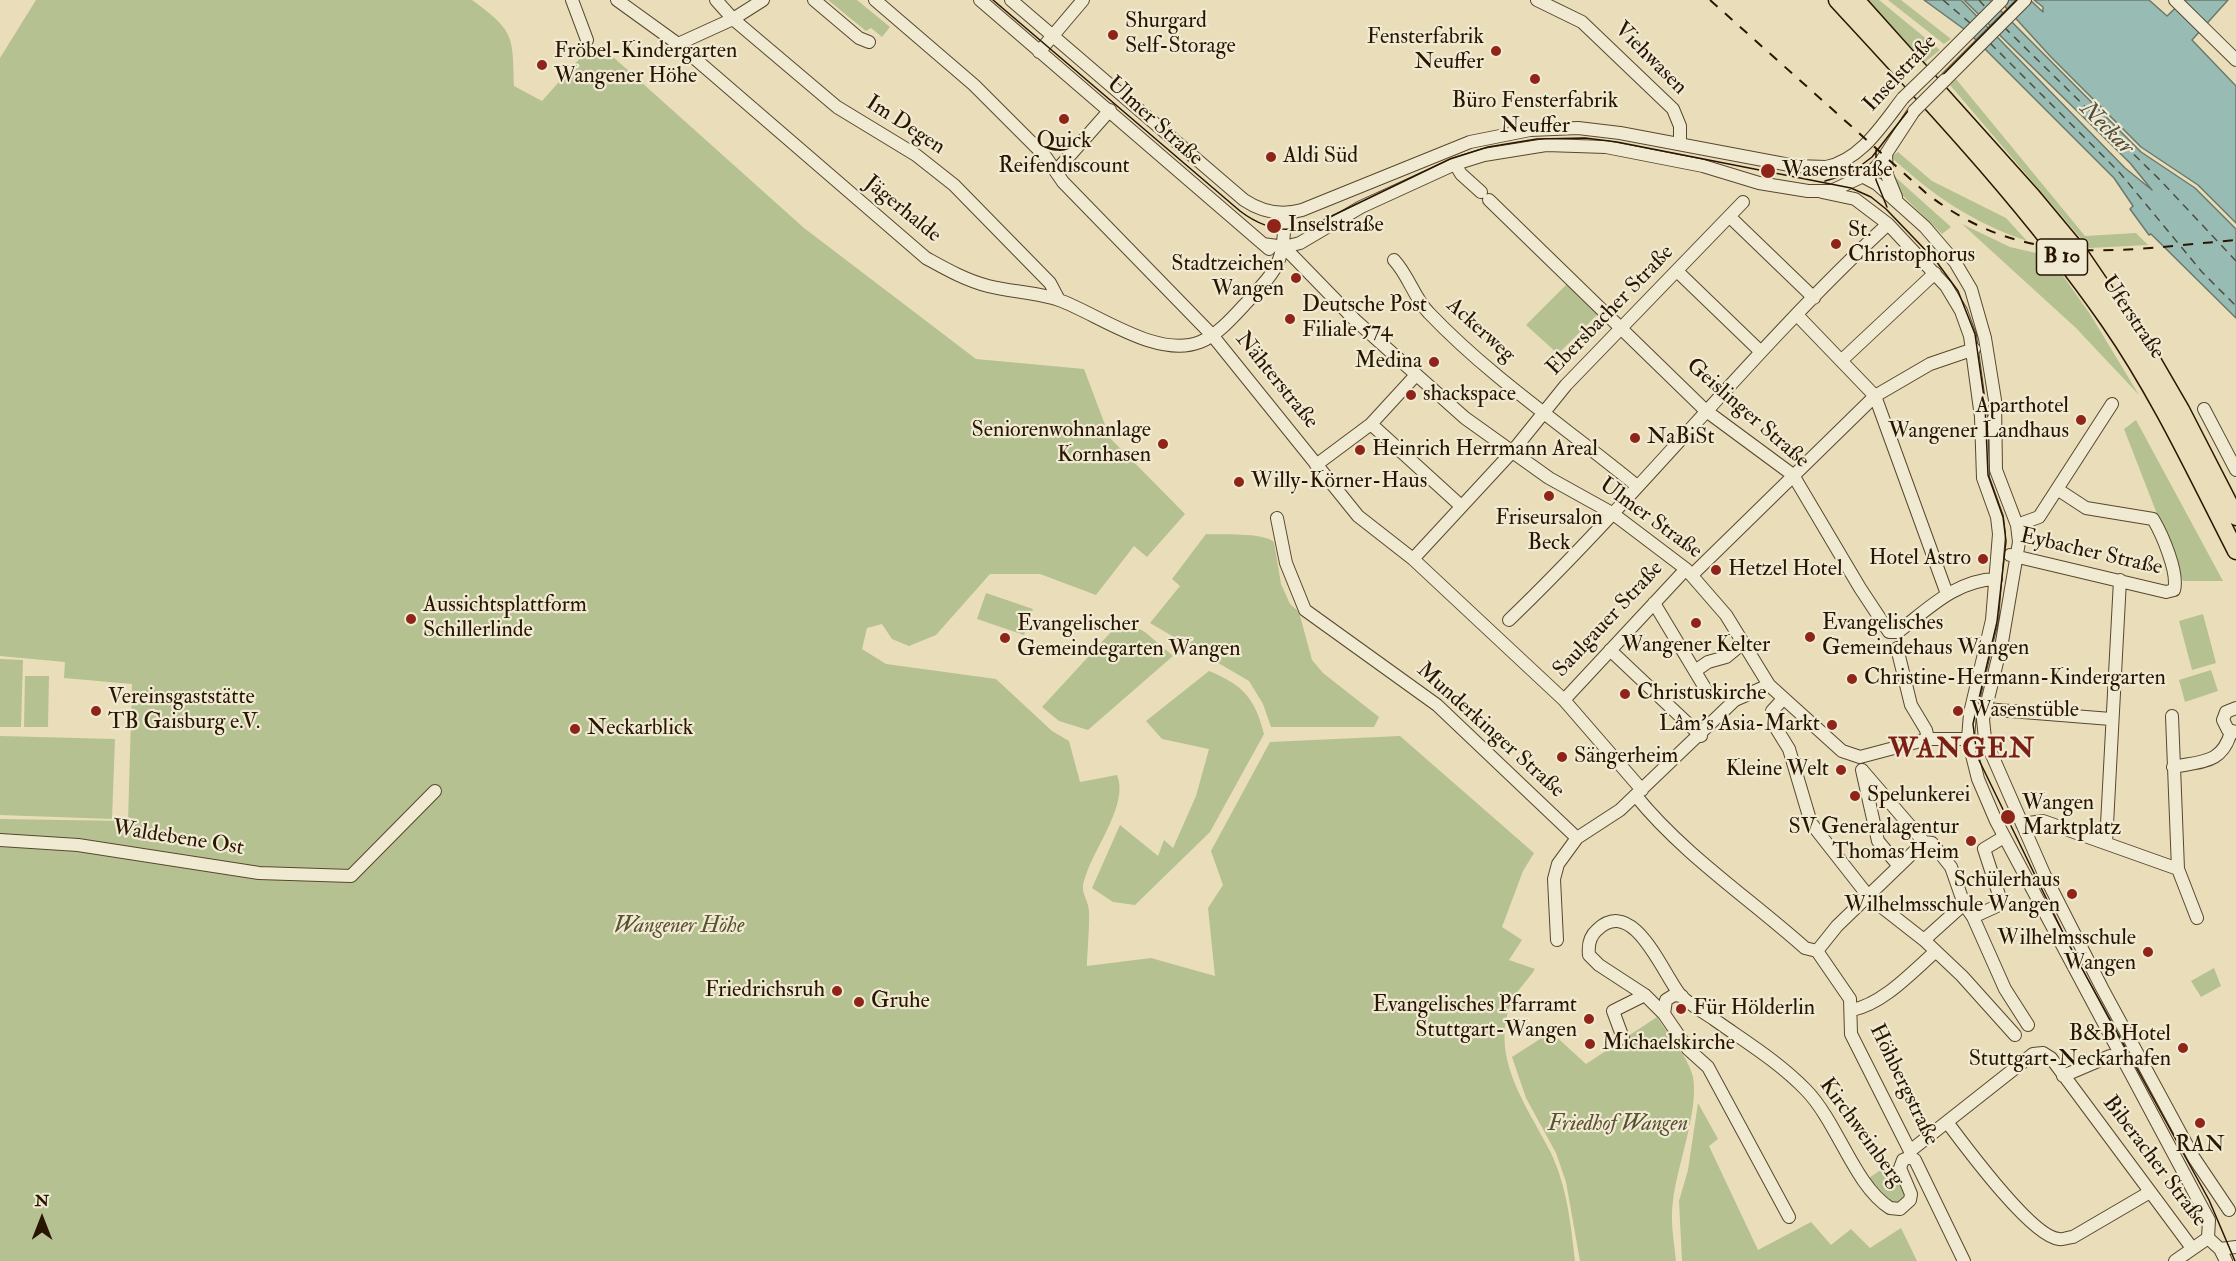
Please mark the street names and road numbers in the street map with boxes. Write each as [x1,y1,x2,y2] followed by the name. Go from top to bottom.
[1608,17,1692,101] street label: Viehwasen
[1859,30,1943,118] street label: Inselstraße
[1100,72,1208,172] street label: Ulmer Straße
[860,91,950,161] street label: Im Degen
[858,171,946,249] street label: Jägerhalde
[2036,239,2088,275] road number: B 10
[1542,240,1680,382] street label: Ebersbacher Straße
[2094,271,2170,365] street label: Uferstraße
[1440,293,1520,369] street label: Ackerweg
[1229,327,1323,435] street label: Nähterstraße
[1680,353,1814,475] street label: Geislinger Straße
[1593,473,1707,565] street label: Ulmer Straße
[2017,524,2165,582] street label: Eybacher Straße
[1548,556,1670,684] street label: Saulgauer Straße
[1411,658,1569,804] street label: Munderkinger Straße
[110,816,246,862] street label: Waldebene Ost
[1862,1020,1944,1150] street label: Höhbergstraße
[1813,1073,1909,1193] street label: Kirchweinberg
[2096,1091,2212,1233] street label: Biberacher Straße

